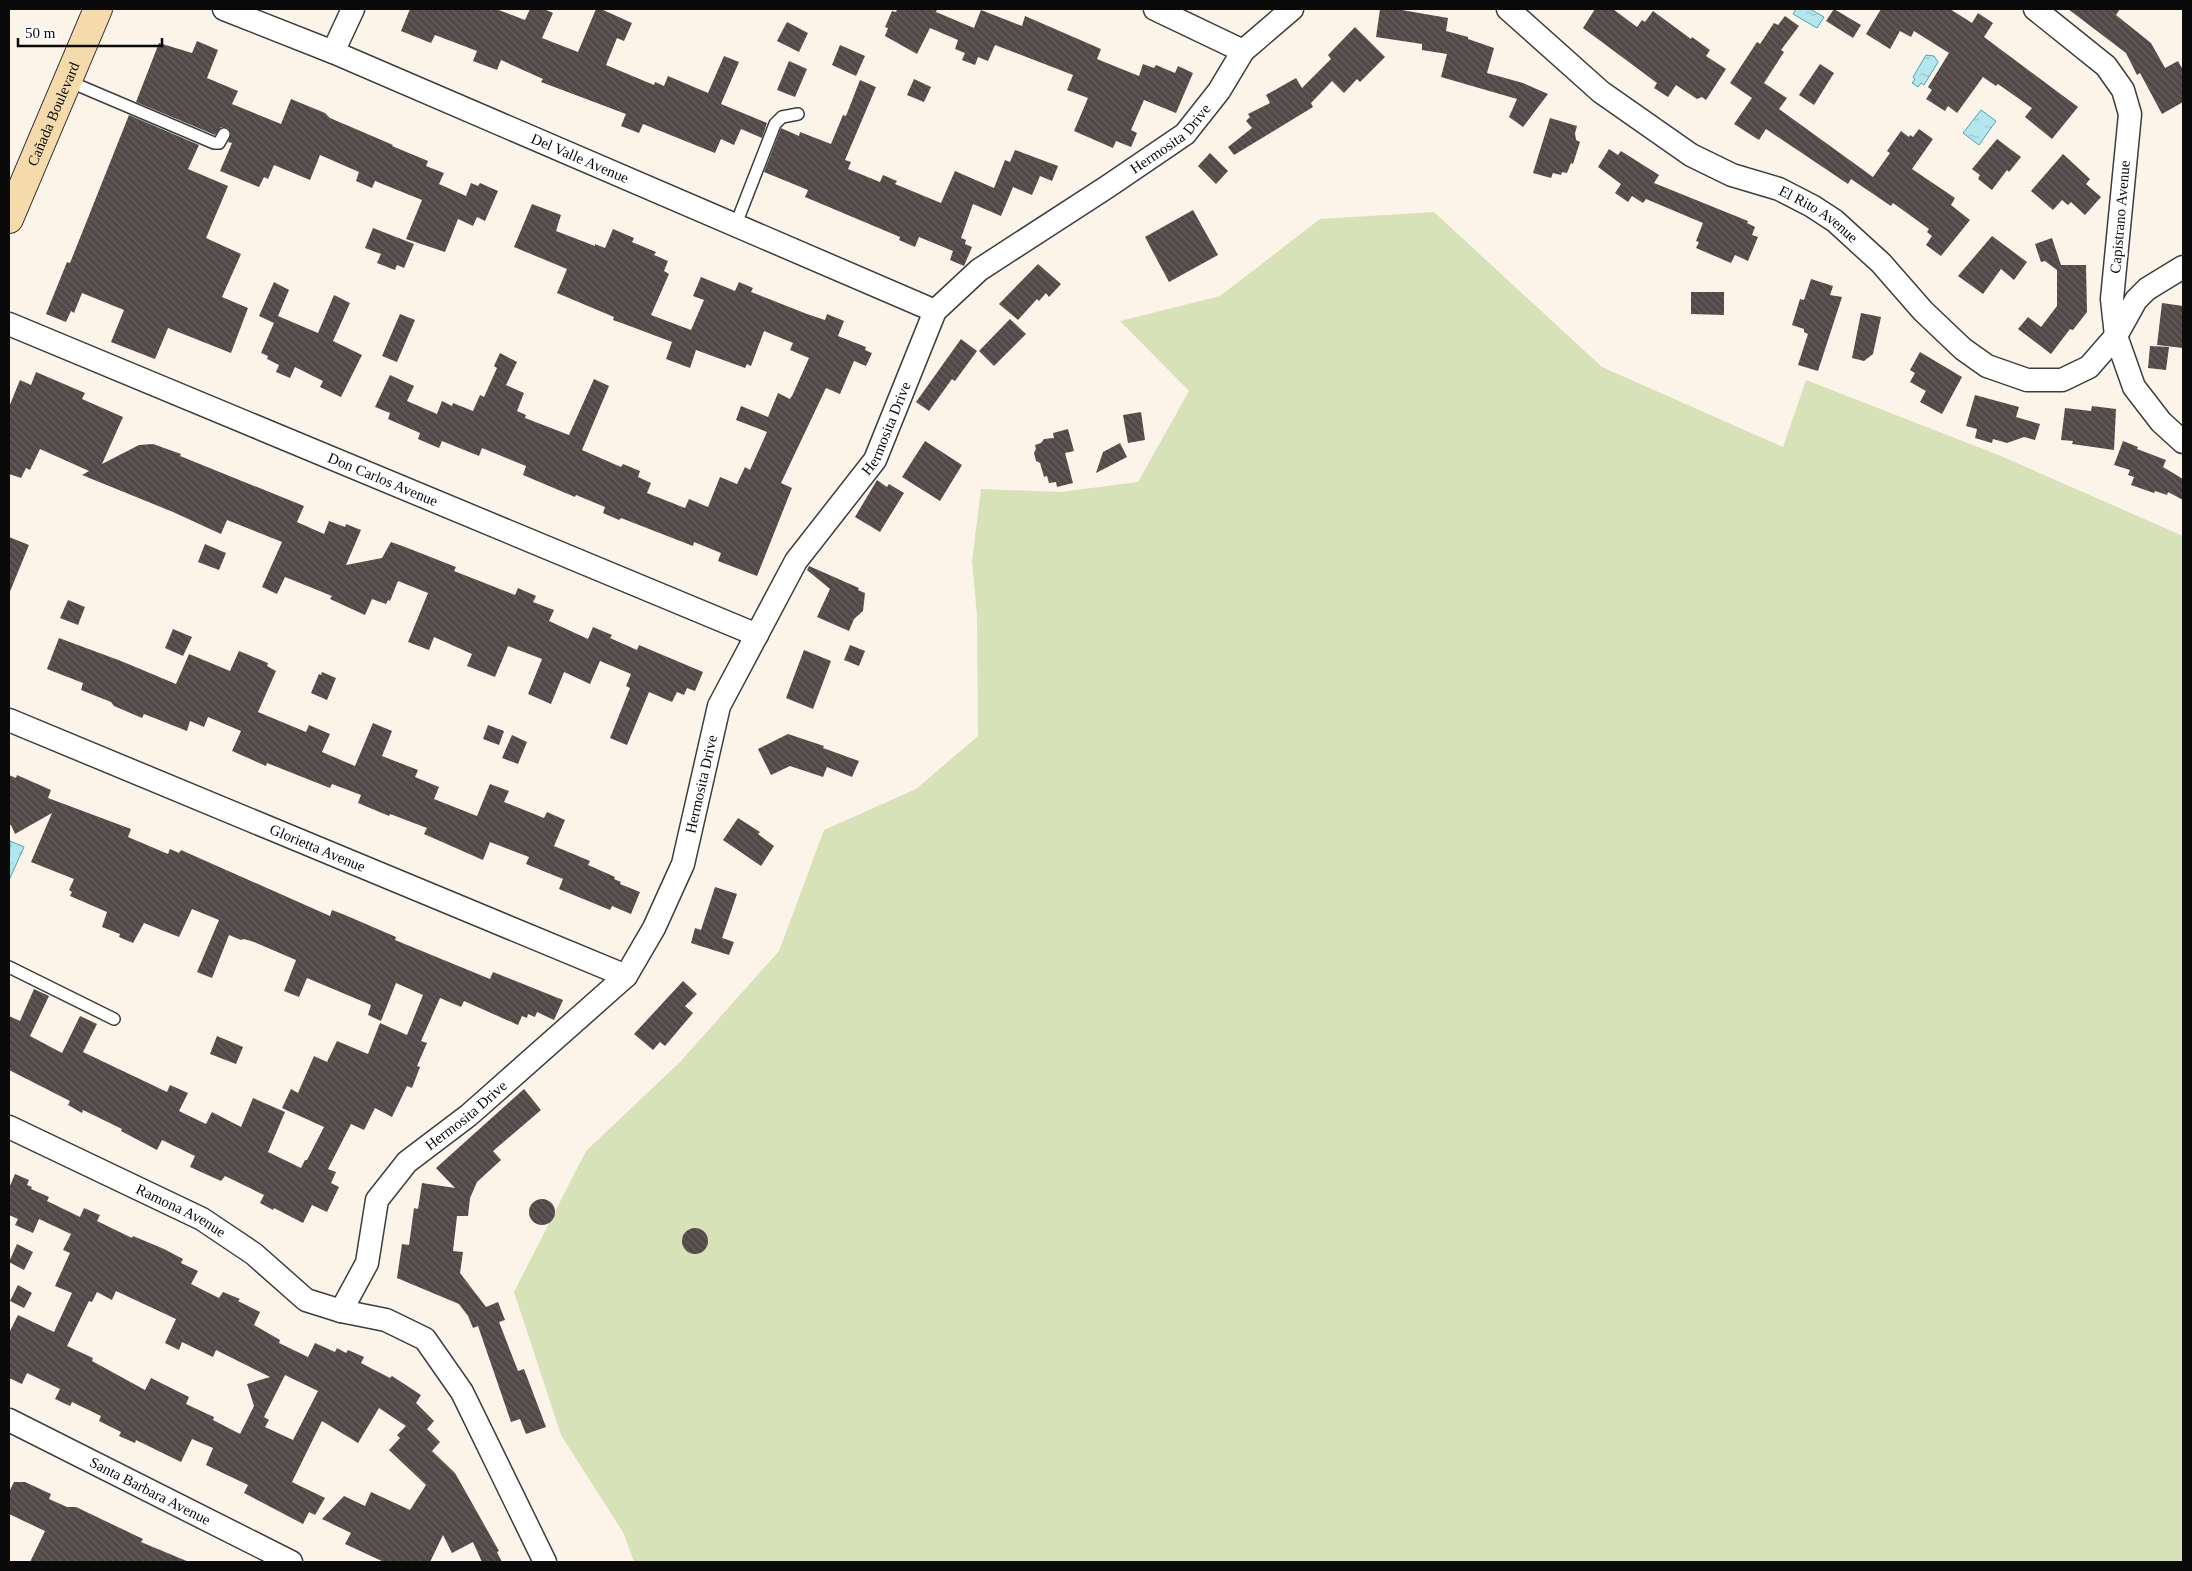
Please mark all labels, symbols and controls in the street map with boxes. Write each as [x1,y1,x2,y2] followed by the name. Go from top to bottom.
[18,15,161,47] scale bar
[25,25,56,41] text: 50 m
[24,59,83,168] street label: Cañada Boulevard
[1127,101,1214,177] street label: Hermosita Drive
[529,130,631,186] street label: Del Valle Avenue
[2107,159,2133,274] street label: Capistrano Avenue
[1776,182,1861,246] street label: El Rito Avenue
[858,379,914,478] street label: Hermosita Drive
[326,450,441,510] street label: Don Carlos Avenue
[682,733,720,835] street label: Hermosita Drive
[267,821,368,875] street label: Glorietta Avenue
[422,1077,510,1153] street label: Hermosita Drive
[133,1181,229,1241] street label: Ramona Avenue
[87,1454,213,1528] street label: Santa Barbara Avenue

